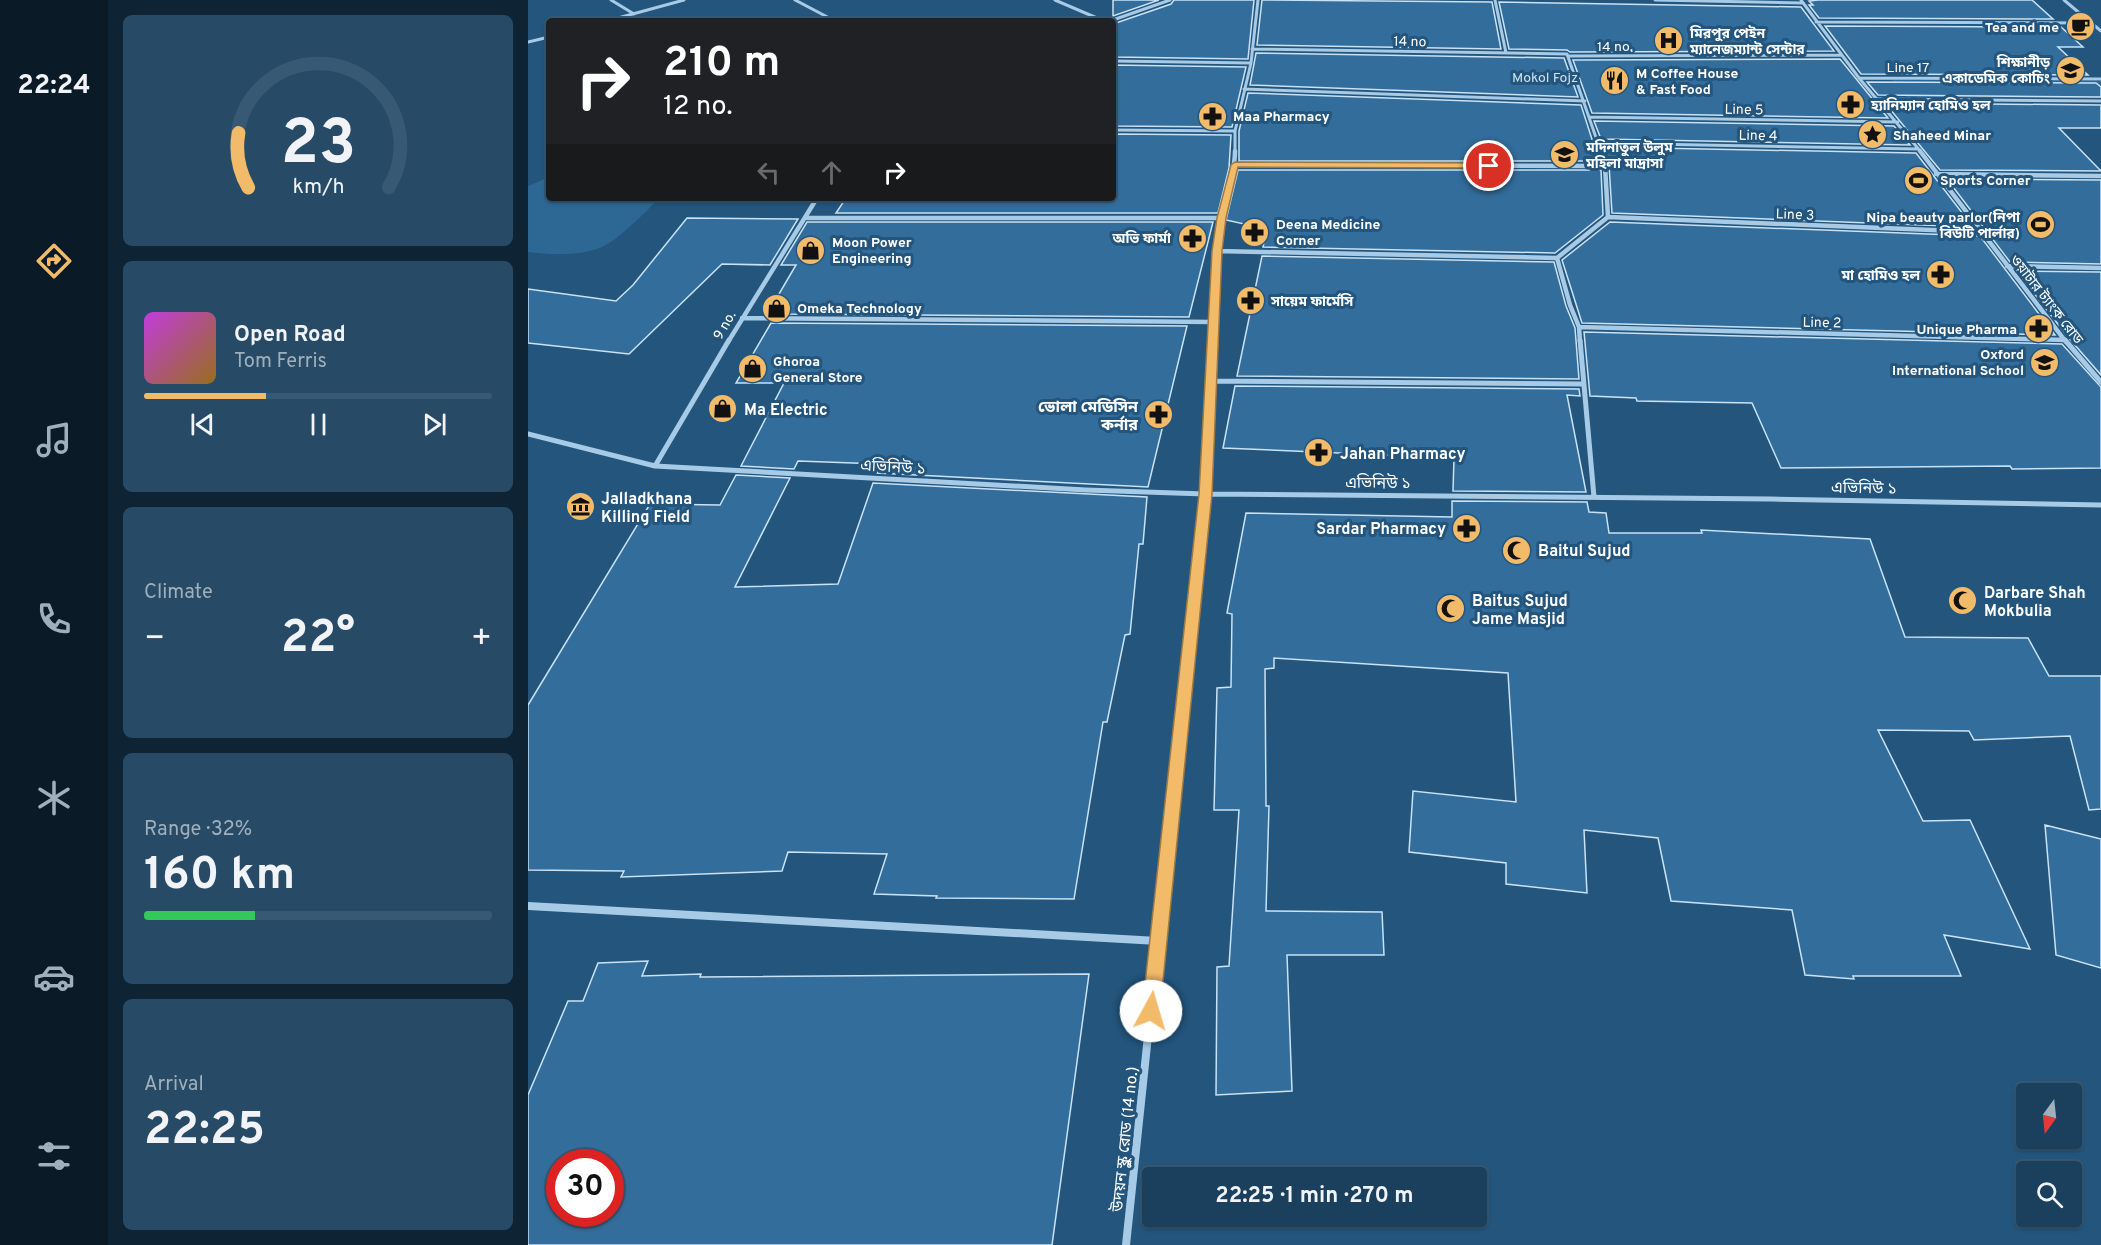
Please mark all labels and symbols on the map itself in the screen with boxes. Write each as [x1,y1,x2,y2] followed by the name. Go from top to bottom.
[2064,11,2096,43] cafe icon: Tea and me
[1985,20,2059,37] place label: Tea and me
[1653,25,1685,57] hospital icon: মিরপুর পেইন ম্যানেজম্যান্ট সেন্টার
[1689,25,1805,59] place label: মিরপুর পেইন ম্যানেজম্যান্ট সেন্টার
[1393,34,1427,51] street label: 14 no
[1597,39,1633,56] street label: 14 no.
[1942,54,2051,88] place label: শিক্ষানীড় একাডেমিক কোচিং
[2055,54,2087,86] school or university icon: শিক্ষানীড় একাডেমিক কোচিং
[1887,60,1929,77] street label: Line 17
[1599,65,1631,97] restaurant icon: M Coffee House & Fast Food
[1636,66,1738,99] place label: M Coffee House & Fast Food
[1512,70,1578,87] park label: Mokol Fojz
[1834,89,1866,121] pharmacy icon: হ্যানিম্যান হোমিও হল
[1870,97,1991,115] place label: হ্যানিম্যান হোমিও হল
[1196,100,1228,132] pharmacy icon: Maa Pharmacy
[1724,102,1764,119] street label: Line 5
[1233,109,1330,126] place label: Maa Pharmacy
[1856,119,1888,151] place icon: Shaheed Minar
[1738,128,1778,145] street label: Line 4
[1893,128,1991,145] place label: Shaheed Minar
[1549,139,1581,171] school or university icon: মদিনাতুল উলুম মহিলা মাদ্রাসা
[1585,139,1673,173] place label: মদিনাতুল উলুম মহিলা মাদ্রাসা
[1463,140,1514,191] pin
[1903,164,1935,196] sports icon: Sports Corner
[1940,173,2031,190] place label: Sports Corner
[1775,206,1815,225] street label: Line 3
[1866,209,2021,243] place label: Nipa beauty parlor(নিপা বিউটি পার্লার)
[2025,209,2057,241] sports icon: Nipa beauty parlor(নিপা বিউটি পার্লার)
[1239,216,1271,248] pharmacy icon: Deena Medicine Corner
[1276,217,1381,250] place label: Deena Medicine Corner
[1176,222,1208,254] pharmacy icon: অভি ফার্মা
[1112,229,1172,248] place label: অভি ফার্মা
[795,234,827,266] shop icon: Moon Power Engineering
[832,235,912,268] place label: Moon Power Engineering
[2006,251,2087,349] street label: ওয়াটার ট্যাংক রোড
[1925,259,1957,291] pharmacy icon: মা হোমিও হল
[1840,267,1920,285] place label: মা হোমিও হল
[1234,285,1266,317] pharmacy icon: সায়েম ফার্মেসি
[760,292,792,324] shop icon: Omeka Technology
[1270,292,1354,311] place label: সায়েম ফার্মেসি
[797,301,922,318] place label: Omeka Technology
[710,308,740,343] street label: 9 no.
[2022,313,2054,345] pharmacy icon: Unique Pharma
[1802,315,1842,332] street label: Line 2
[1916,322,2017,339] place label: Unique Pharma
[2029,346,2061,378] school or university icon: Oxford International School
[1892,347,2024,380] place label: Oxford International School
[736,353,768,385] shop icon: Ghoroa General Store
[773,354,863,387] place label: Ghoroa General Store
[707,393,739,425] shop icon: Ma Electric
[1038,398,1139,436] place label: ভোলা মেডিসিন কর্নার
[1143,399,1175,431] pharmacy icon: ভোলা মেডিসিন কর্নার
[744,401,828,421] place label: Ma Electric
[1303,437,1335,469] pharmacy icon: Jahan Pharmacy
[1340,445,1466,465] place label: Jahan Pharmacy
[860,455,926,480] street label: এভিনিউ ১
[1345,473,1411,494] street label: এভিনিউ ১
[1831,477,1897,500] street label: এভিনিউ ১
[601,490,692,528] place label: Jalladkhana Killing Field
[564,491,596,523] museum icon: Jalladkhana Killing Field
[1451,512,1483,544] pharmacy icon: Sardar Pharmacy
[1316,520,1446,540] place label: Sardar Pharmacy
[1501,534,1533,566] mosque icon: Baitul Sujud
[1538,542,1630,562] place label: Baitul Sujud
[1984,584,2086,622] place label: Darbare Shah Mokbulia
[1947,585,1979,617] mosque icon: Darbare Shah Mokbulia
[1472,592,1568,630] place label: Baitus Sujud Jame Masjid
[1435,593,1467,625] mosque icon: Baitus Sujud Jame Masjid
[1119,979,1183,1043] position arrow
[1107,1065,1144,1214] street label: উদয়ন স্কুল রোড (14 no.)
[2016,1083,2082,1149] north arrow
[546,1149,624,1227] speed limit sign: 30

